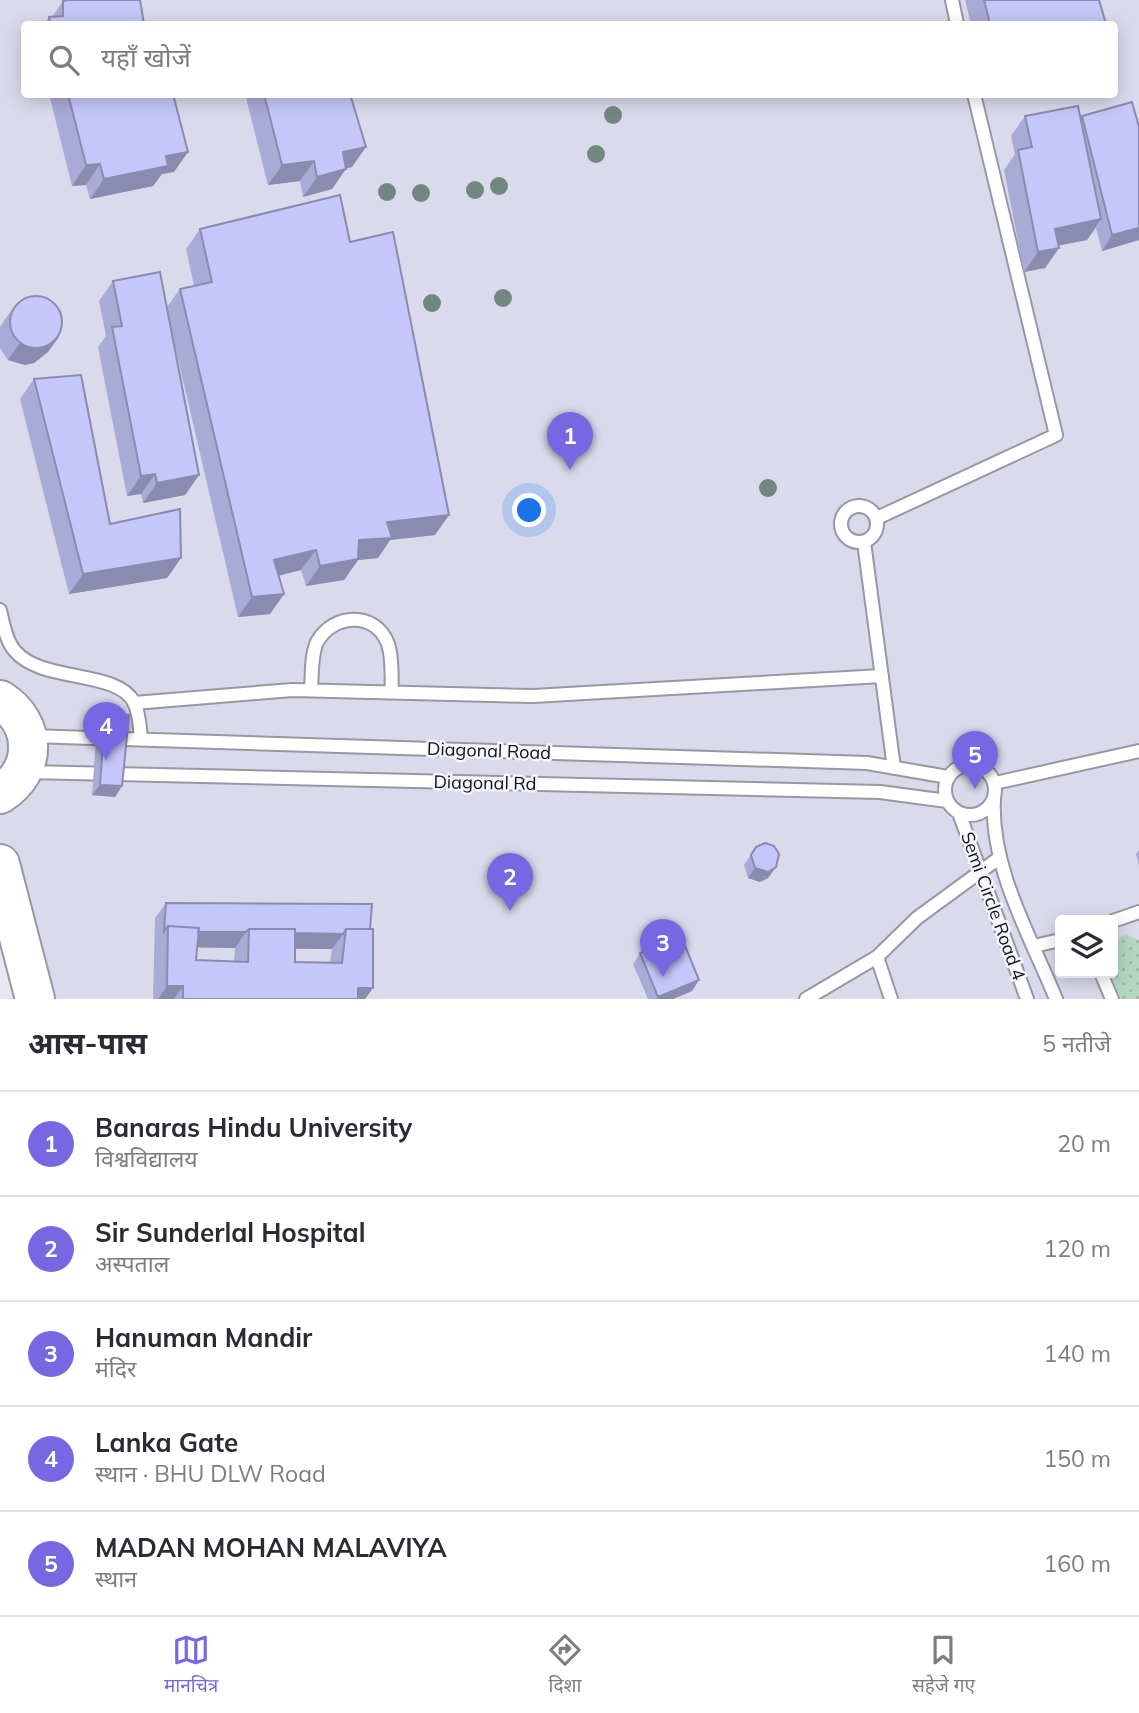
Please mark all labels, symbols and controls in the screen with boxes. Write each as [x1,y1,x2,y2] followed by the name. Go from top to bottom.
[21,21,1118,98] search box
[45,41,83,79] icon: search
[101,41,191,74] text: यहाँ खोजें
[547,412,593,470] pin: 1
[512,493,546,527] your location
[83,702,129,760] pin: 4
[952,731,998,789] pin: 5
[427,737,551,764] street label: Diagonal Road
[433,770,537,795] street label: Diagonal Rd
[956,829,1031,983] street label: Semi Circle Road 4
[487,853,533,911] pin: 2
[1055,915,1118,978] map controls
[1055,915,1118,978] button: layers
[640,919,686,977] pin: 3
[28,1024,147,1062] text: आस-पास
[1042,1029,1111,1058] text: 5 नतीजे
[95,1111,412,1144] text: Banaras Hindu University
[44,1129,58,1158] text: 1
[1057,1129,1111,1158] text: 20 m
[95,1144,198,1173] text: विश्वविद्यालय
[95,1216,365,1249] text: Sir Sunderlal Hospital
[44,1234,58,1263] text: 2
[1043,1234,1111,1263] text: 120 m
[95,1249,169,1278] text: अस्पताल
[95,1321,312,1354] text: Hanuman Mandir
[44,1339,58,1368] text: 3
[1043,1339,1111,1368] text: 140 m
[95,1354,136,1383] text: मंदिर
[95,1426,238,1459] text: Lanka Gate
[44,1444,58,1473] text: 4
[1043,1444,1111,1473] text: 150 m
[95,1459,326,1488] text: स्थान · BHU DLW Road
[95,1531,447,1564] text: MADAN MOHAN MALAVIYA
[44,1549,58,1578] text: 5
[1043,1549,1111,1578] text: 160 m
[95,1564,137,1593] text: स्थान
[164,1631,218,1700] tab: मानचित्र
[546,1631,584,1700] tab: दिशा
[912,1631,975,1700] tab: सहेजे गए

